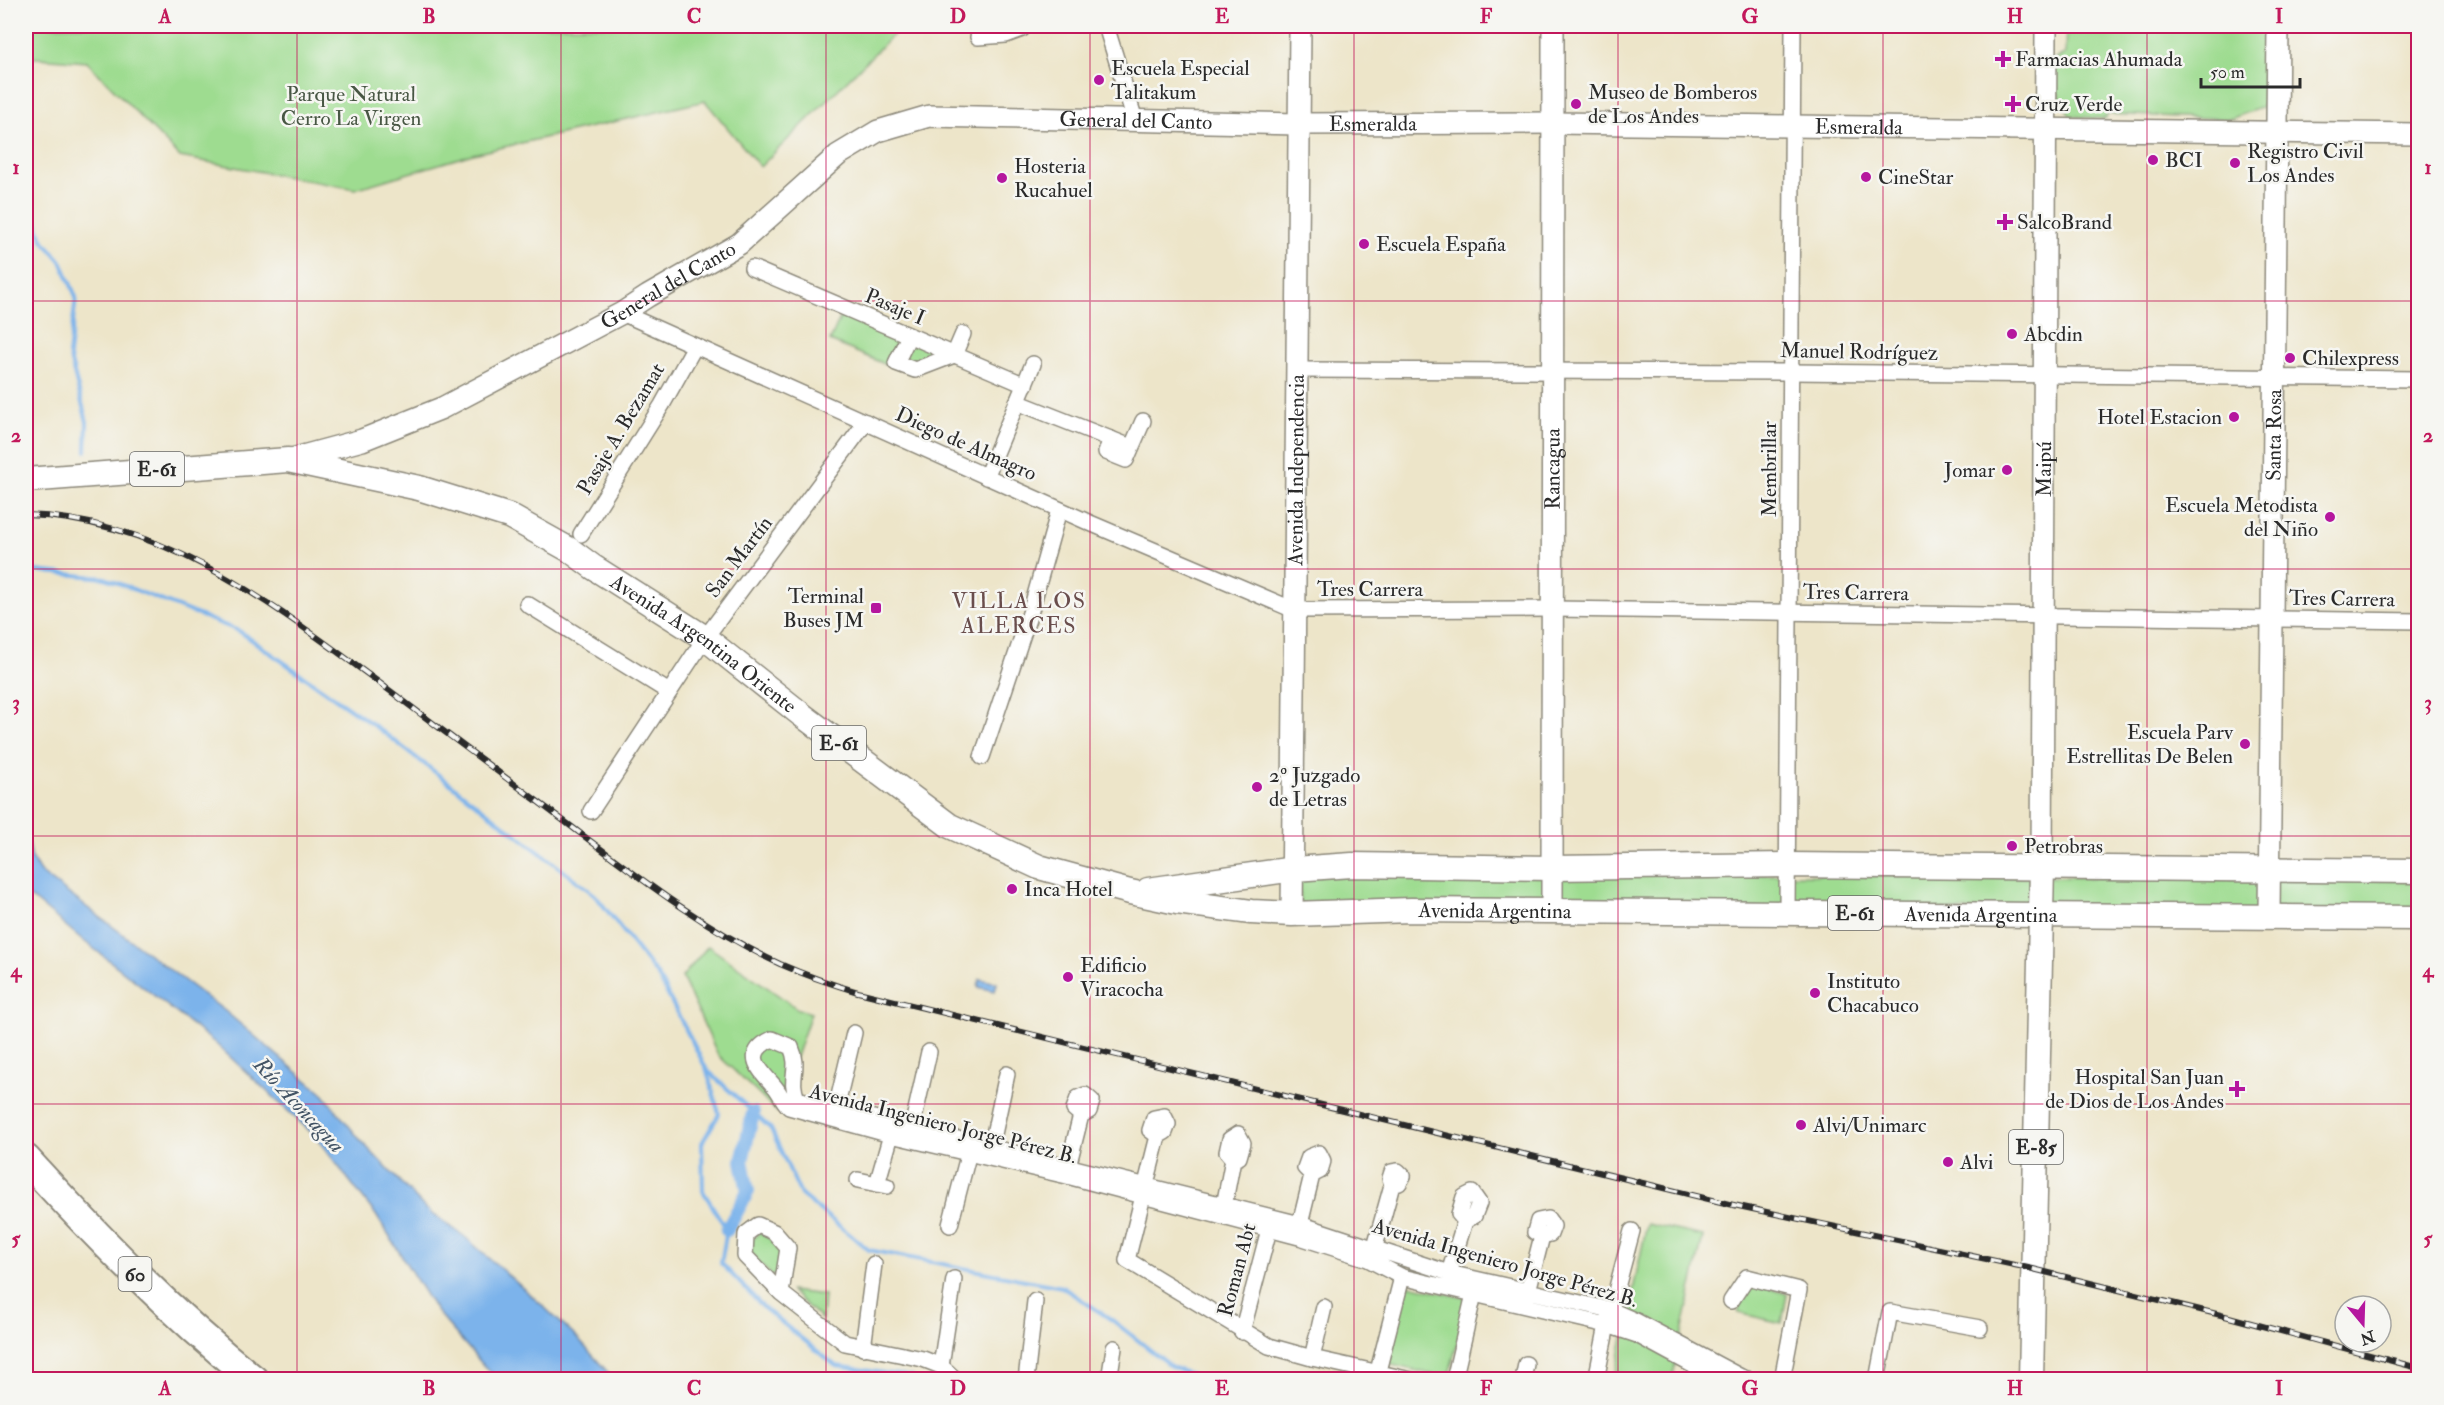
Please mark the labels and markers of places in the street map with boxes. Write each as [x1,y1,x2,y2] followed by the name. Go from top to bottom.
[2015,46,2183,73] place label: Farmacias Ahumada
[1996,52,2010,66] marker: Farmacias Ahumada
[1111,55,1250,106] place label: Escuela Especial Talitakum
[1092,73,1106,87] marker: Escuela Especial Talitakum
[1588,79,1757,130] place label: Museo de Bomberos de Los Andes
[2025,91,2122,118] place label: Cruz Verde
[1569,97,1583,111] marker: Museo de Bomberos de Los Andes
[2006,97,2020,111] marker: Cruz Verde
[2247,138,2364,189] place label: Registro Civil Los Andes
[2165,147,2203,174] place label: BCI
[1014,153,1093,204] place label: Hosteria Rucahuel
[2146,153,2160,167] marker: BCI
[2228,156,2242,170] marker: Registro Civil Los Andes
[1878,164,1954,191] place label: CineStar
[1859,170,1873,184] marker: CineStar
[995,171,1009,185] marker: Hosteria Rucahuel
[2017,209,2113,236] place label: SalcoBrand
[1998,215,2012,229] marker: SalcoBrand
[1376,231,1506,258] place label: Escuela España
[1357,237,1371,251] marker: Escuela España
[2023,321,2083,348] place label: Abcdin
[2005,327,2019,341] marker: Abcdin
[2302,345,2399,372] place label: Chilexpress
[2283,351,2297,365] marker: Chilexpress
[2097,404,2222,431] place label: Hotel Estacion
[2227,410,2241,424] marker: Hotel Estacion
[1943,457,1995,484] place label: Jomar
[2000,463,2014,477] marker: Jomar
[2165,492,2318,543] place label: Escuela Metodista del Niño
[2323,510,2337,524] marker: Escuela Metodista del Niño
[783,583,865,634] place label: Terminal Buses JM
[869,601,883,615] marker: Terminal Buses JM
[2066,719,2234,770] place label: Escuela Parv Estrellitas De Belen
[2238,737,2252,751] marker: Escuela Parv Estrellitas De Belen
[1269,762,1360,813] place label: 2º Juzgado de Letras
[1250,780,1264,794] marker: 2º Juzgado de Letras
[2024,833,2103,860] place label: Petrobras
[2005,839,2019,853] marker: Petrobras
[1024,876,1113,903] place label: Inca Hotel
[1005,882,1019,896] marker: Inca Hotel
[1080,952,1164,1003] place label: Edificio Viracocha
[1827,968,1919,1019] place label: Instituto Chacabuco
[1061,970,1075,984] marker: Edificio Viracocha
[1808,986,1822,1000] marker: Instituto Chacabuco
[2045,1064,2224,1115] place label: Hospital San Juan de Dios de Los Andes
[2228,1080,2246,1098] marker: Hospital San Juan de Dios de Los Andes
[1812,1112,1927,1139] place label: Alvi/Unimarc
[1794,1118,1808,1132] marker: Alvi/Unimarc
[1959,1149,1994,1176] place label: Alvi
[1941,1155,1955,1169] marker: Alvi

